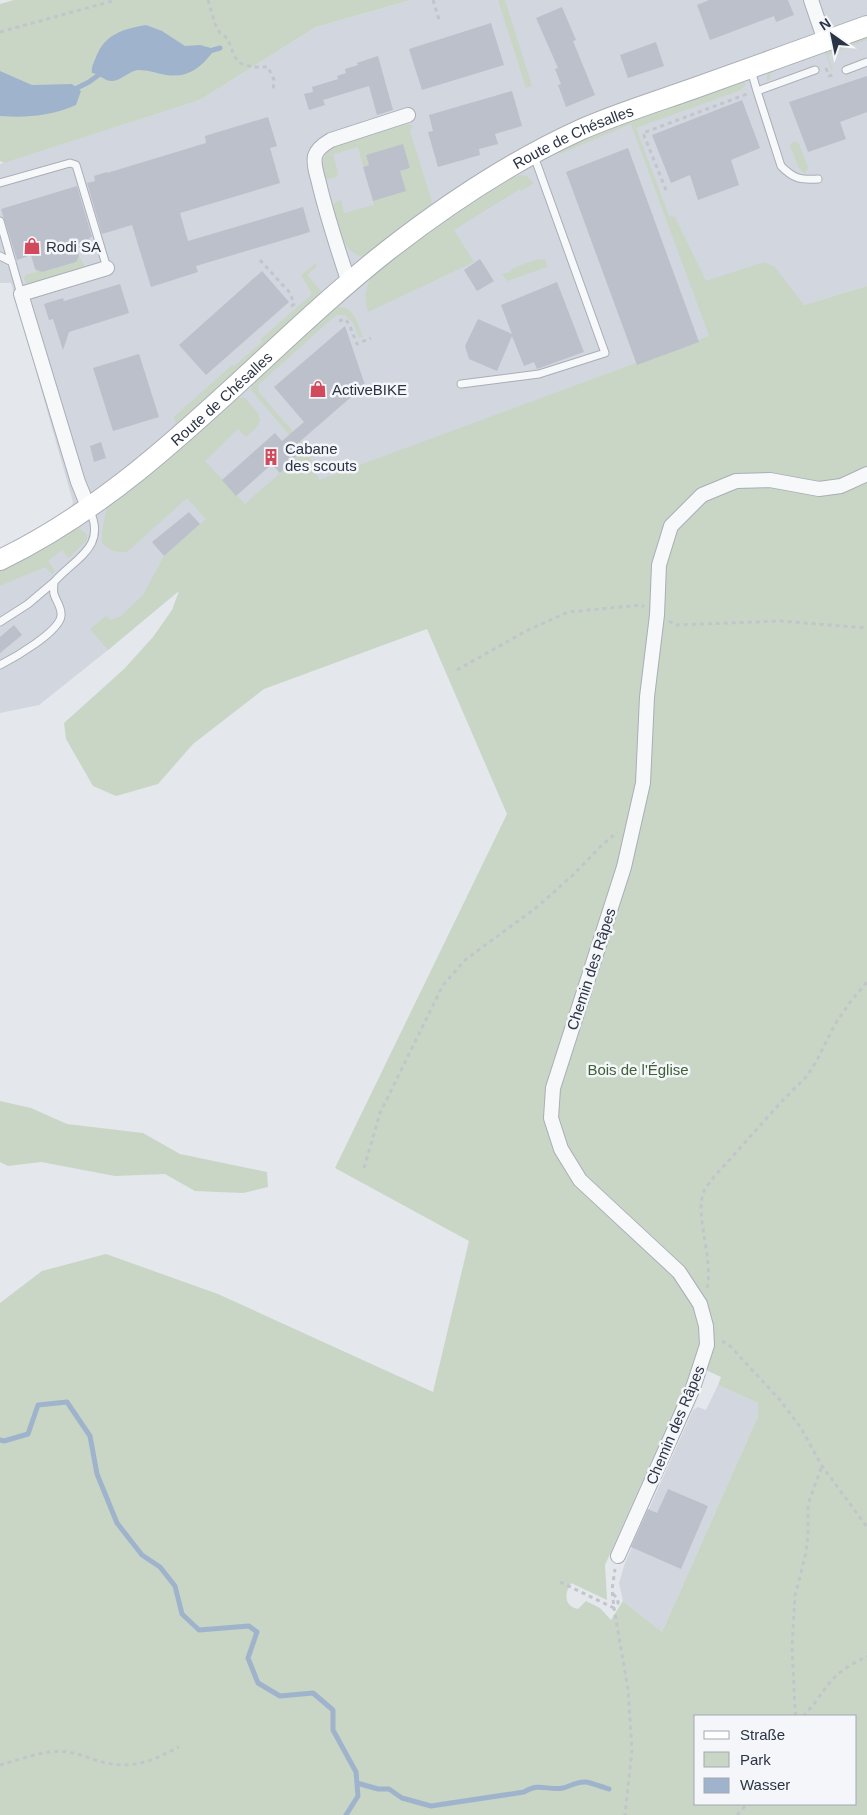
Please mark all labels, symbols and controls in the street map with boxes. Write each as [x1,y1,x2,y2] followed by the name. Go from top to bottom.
[807,10,857,60] north arrow
[816,15,834,34] text: N
[510,101,635,172] street label: Route de Chésalles
[22,236,42,256] shop icon: Rodi SA
[46,238,101,255] place label: Rodi SA
[167,348,275,449] street label: Route de Chésalles
[308,379,328,399] shop icon: ActiveBIKE
[332,381,407,398] place label: ActiveBIKE
[285,440,357,474] place label: Cabane des scouts
[261,447,281,467] building icon: Cabane des scouts
[563,906,619,1032] street label: Chemin des Râpes
[587,1061,689,1078] park label: Bois de l'Église
[642,1363,708,1487] street label: Chemin des Râpes
[694,1715,857,1805] legend
[740,1726,785,1743] text: Straße
[740,1751,771,1768] text: Park
[740,1776,790,1793] text: Wasser

